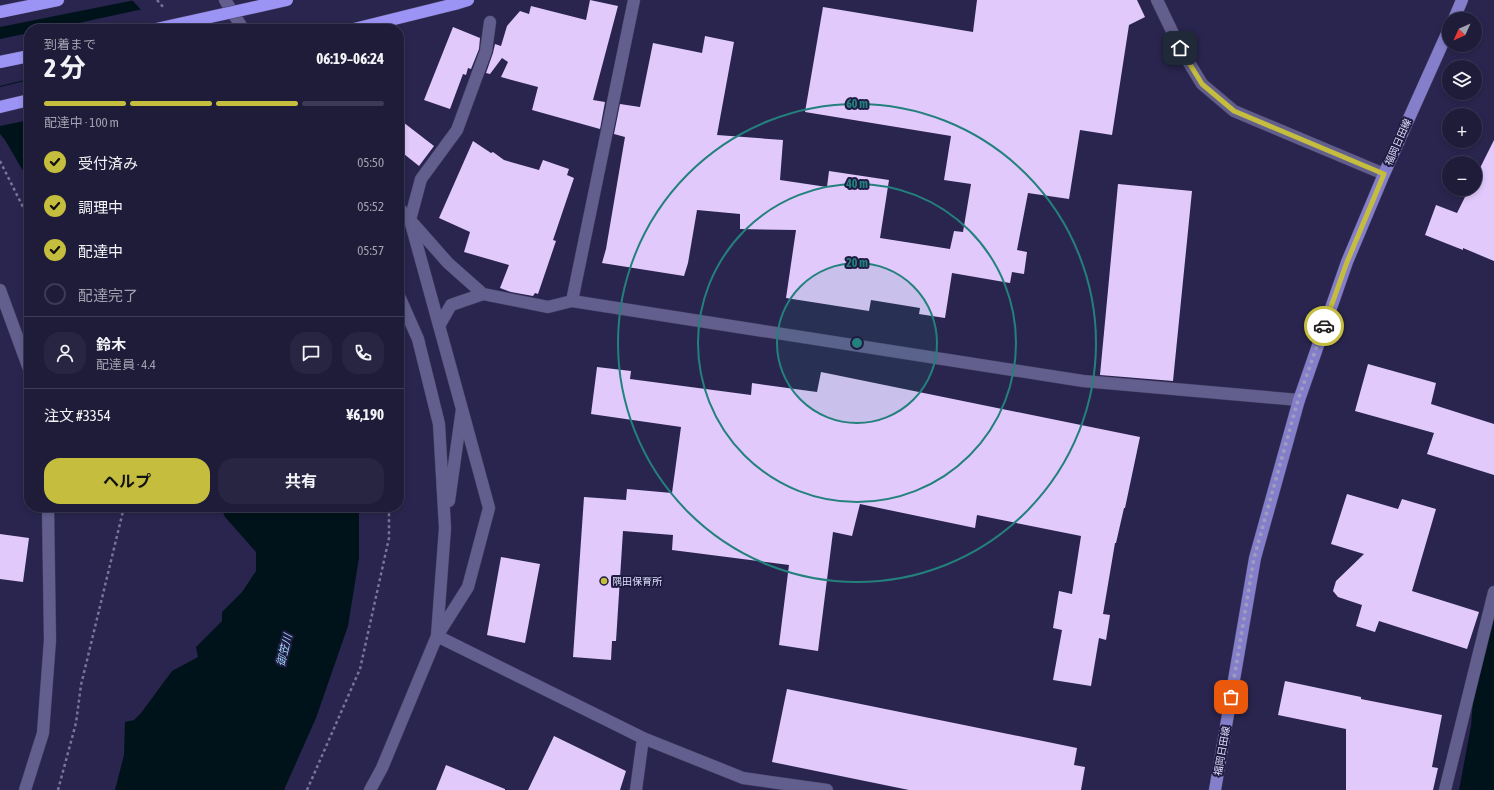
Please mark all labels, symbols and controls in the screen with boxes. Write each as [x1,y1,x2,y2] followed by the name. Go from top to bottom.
[1442,12,1482,52] north arrow
[1442,12,1482,196] map controls
[1163,31,1197,65] pin
[44,37,96,52] text: 到着まで
[1169,37,1191,59] icon: home
[316,50,384,67] text: 06:19–06:24
[44,53,86,83] text: 2 分
[1442,60,1482,100] button: layers
[846,97,868,111] text: 60 m
[1442,108,1482,148] button: +
[44,115,119,130] text: 配達中 · 100 m
[1383,117,1413,167] street label: 福岡日田線
[44,151,66,173] icon: check
[78,155,138,172] text: 受付済み
[357,155,384,170] text: 05:50
[1442,156,1482,196] button: −
[845,177,868,191] text: 40 m
[44,195,66,217] icon: check
[78,199,123,216] text: 調理中
[357,199,384,214] text: 05:52
[44,239,66,261] icon: check
[78,243,123,260] text: 配達中
[357,243,384,258] text: 05:57
[846,256,868,270] text: 20 m
[78,287,138,304] text: 配達完了
[1304,306,1344,346] courier
[1313,315,1335,337] icon: car
[44,332,86,374] button: person
[290,332,332,374] button: chat
[342,332,384,374] button: phone
[96,336,126,353] text: 鈴木
[850,336,864,350] centre of rings
[96,357,156,372] text: 配達員 · 4.4
[346,406,384,423] text: ¥6,190
[44,407,111,424] text: 注文 #3354
[44,458,210,504] button: ヘルプ
[218,458,384,504] button: 共有
[599,576,609,586] marker: 隅田保育所
[612,576,662,587] place label: 隅田保育所
[274,632,294,667] water label: 御笠川
[1214,680,1248,714] pin
[1220,686,1242,708] icon: bag
[1212,725,1232,777] street label: 福岡日田線

